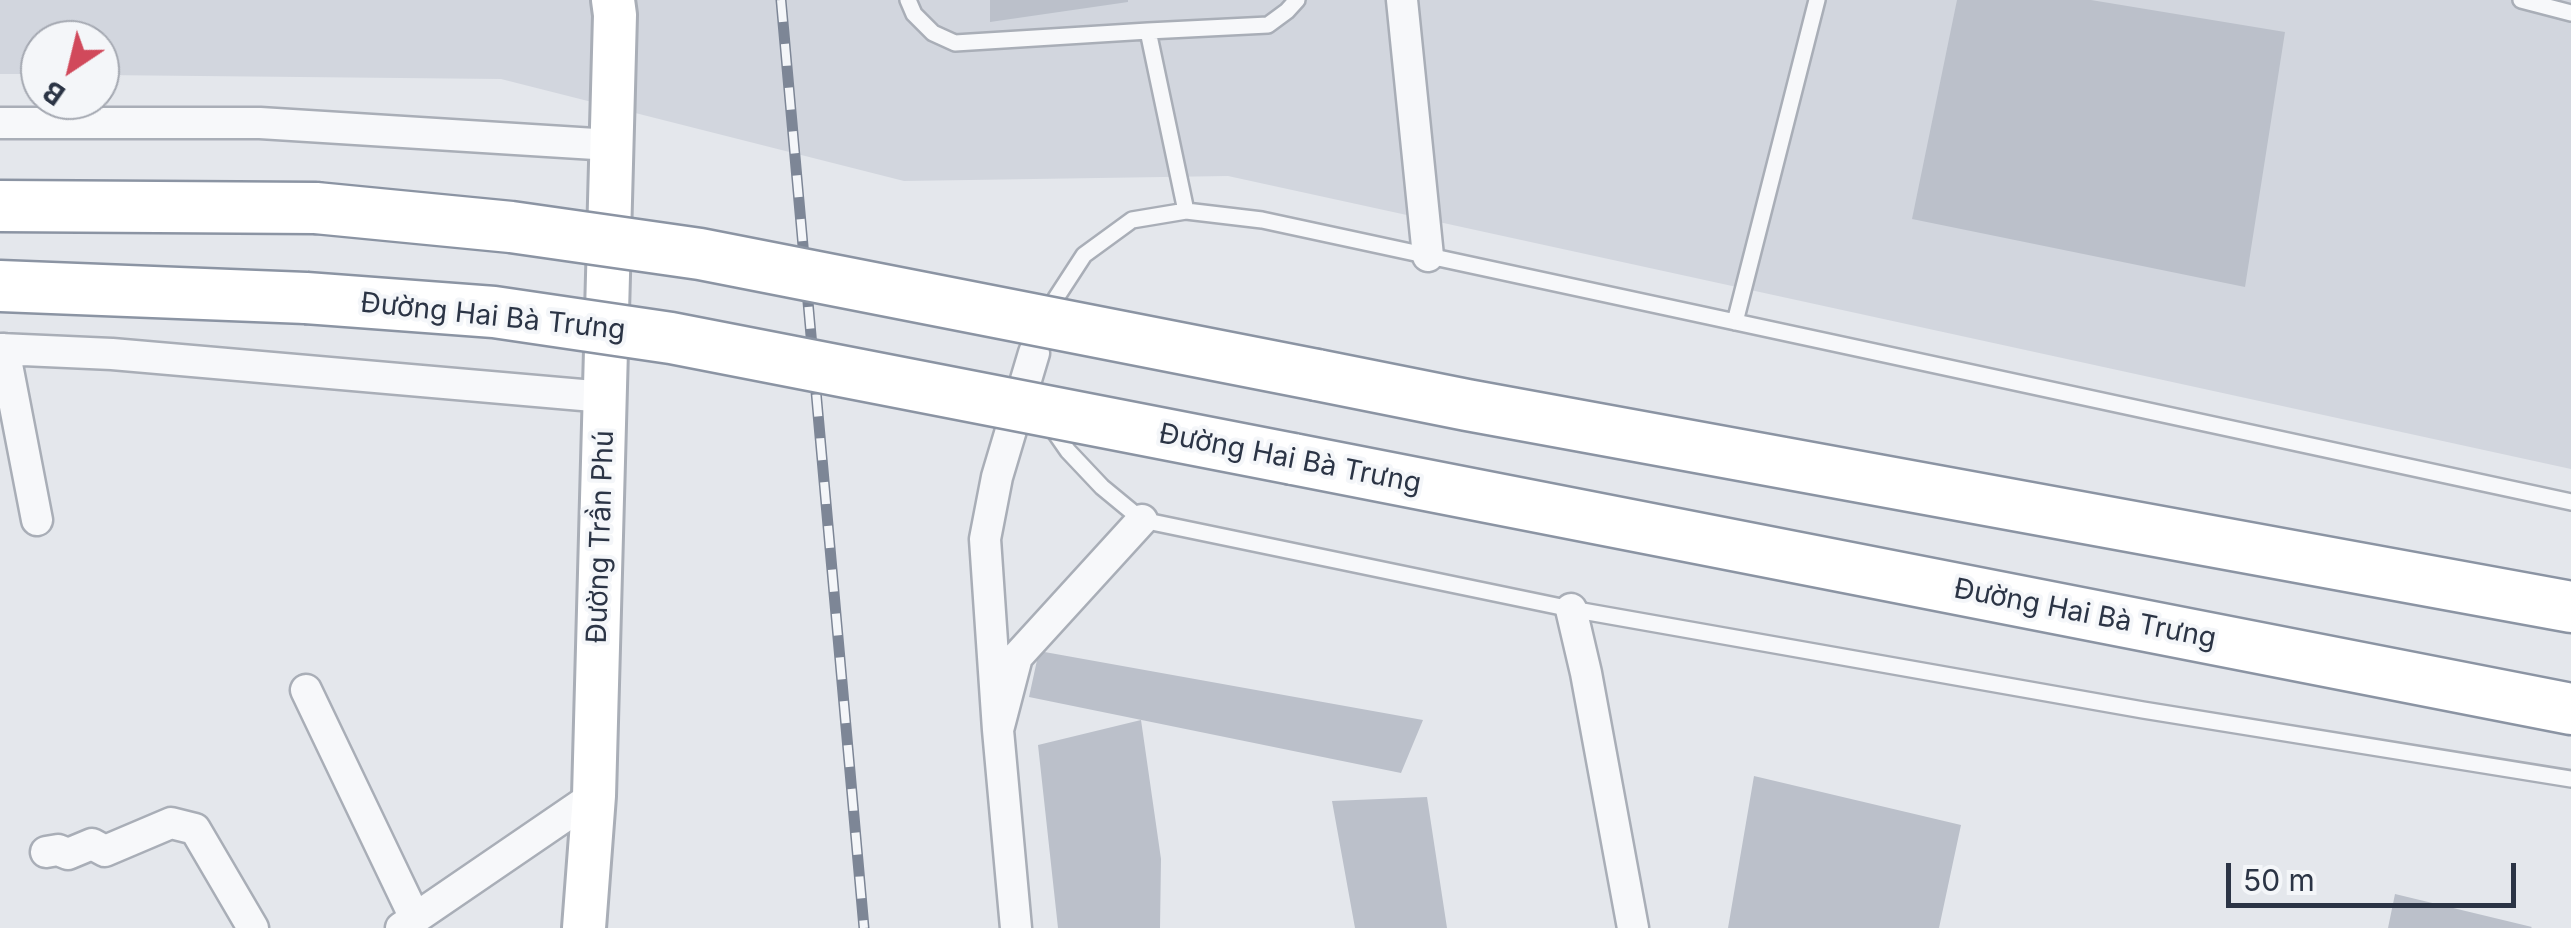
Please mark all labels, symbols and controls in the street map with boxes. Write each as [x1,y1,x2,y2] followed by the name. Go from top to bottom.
[20,20,120,120] north arrow
[37,74,71,112] text: B
[359,286,627,348] street label: Đường Hai Bà Trưng
[1156,417,1424,501] street label: Đường Hai Bà Trưng
[580,430,622,644] street label: Đường Trần Phú
[1951,572,2219,656] street label: Đường Hai Bà Trưng
[2231,843,2521,905] scale bar
[2243,862,2315,898] text: 50 m

